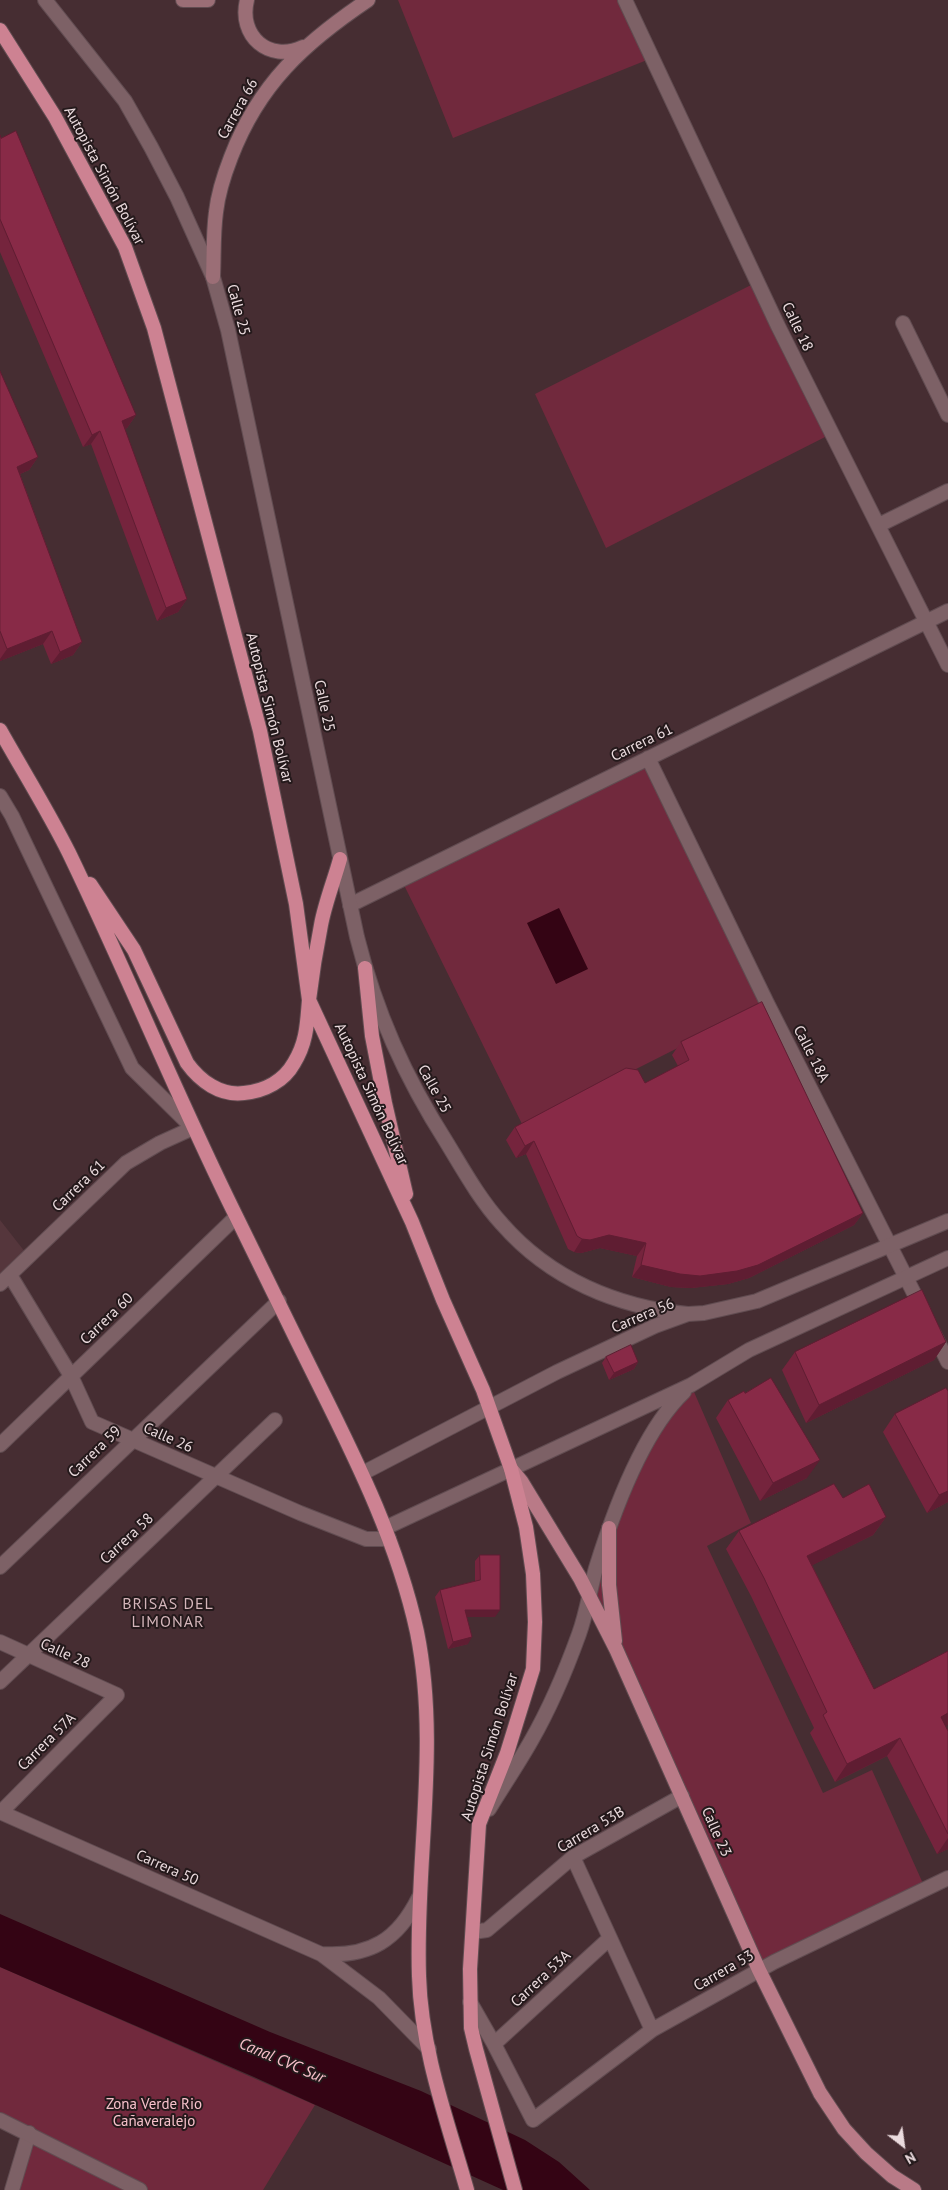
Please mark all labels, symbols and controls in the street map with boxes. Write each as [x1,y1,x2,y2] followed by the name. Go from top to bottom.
[214,76,262,142] street label: Carrera 66
[60,104,148,248] street label: Autopista Simón Bolívar
[223,282,253,338] street label: Calle 25
[777,299,817,355] street label: Calle 18
[242,631,296,785] street label: Autopista Simón Bolívar
[310,678,338,734] street label: Calle 25
[608,720,676,766] street label: Carrera 61
[330,1020,412,1168] street label: Autopista Simón Bolívar
[789,1023,833,1085] street label: Calle 18A
[413,1062,455,1116] street label: Calle 25
[49,1156,109,1216] street label: Carrera 61
[77,1289,137,1349] street label: Carrera 60
[609,1295,677,1337] street label: Carrera 56
[140,1419,196,1457] street label: Calle 26
[65,1422,125,1482] street label: Carrera 59
[97,1510,157,1568] street label: Carrera 58
[121,1594,215,1632] district label: BRISAS DEL LIMONAR
[37,1635,93,1673] street label: Calle 28
[458,1671,522,1823] street label: Autopista Simón Bolívar
[14,1709,80,1775] street label: Carrera 57A
[554,1803,628,1857] street label: Carrera 53B
[697,1804,735,1860] street label: Calle 23
[133,1846,201,1890] street label: Carrera 50
[507,1947,575,2011] street label: Carrera 53A
[691,1947,757,1995] street label: Carrera 53
[236,2034,328,2088] water label: Canal CVC Sur
[106,2096,202,2131] park label: Zona Verde Rio Cañaveralejo
[878,2120,928,2170] north arrow
[902,2148,919,2168] text: N

